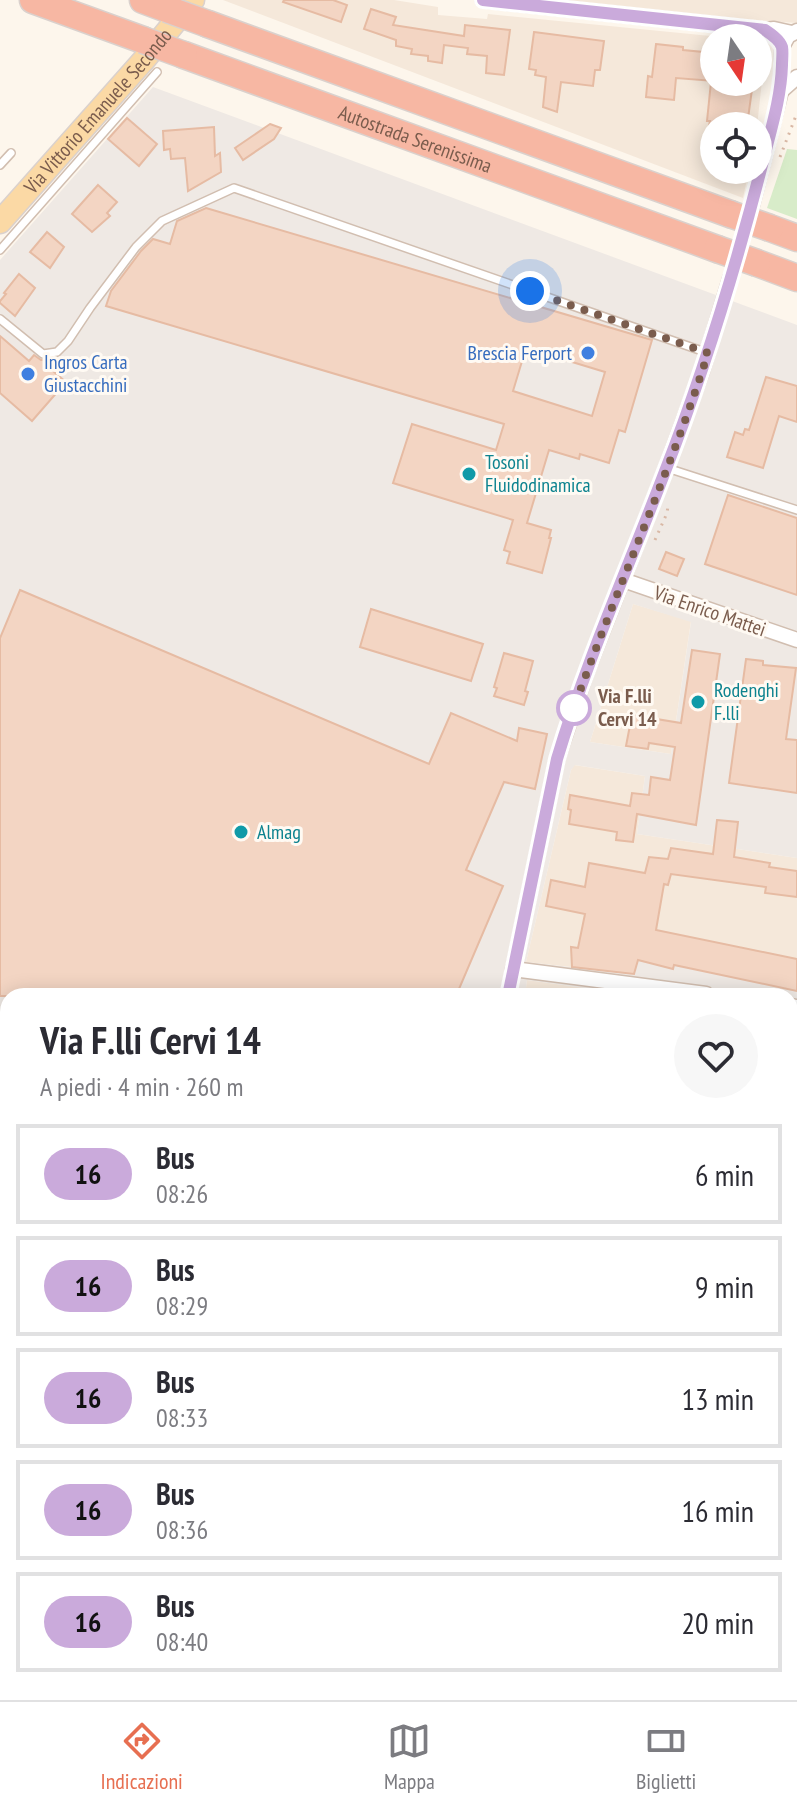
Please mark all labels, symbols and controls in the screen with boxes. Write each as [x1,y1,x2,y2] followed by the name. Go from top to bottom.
[18,23,178,200] street label: Via Vittorio Emanuele Secondo
[700,24,772,96] north arrow
[700,24,772,184] map controls
[335,99,495,179] street label: Autostrada Serenissima
[700,112,772,184] button: locate
[510,271,550,311] your location
[468,340,572,366] place label: Brescia Ferport
[579,344,597,362] marker: Brescia Ferport
[44,349,128,398] place label: Ingros Carta Giustacchini
[19,365,37,383] marker: Ingros Carta Giustacchini
[485,449,591,498] place label: Tosoni Fluidodinamica
[460,465,478,483] marker: Tosoni Fluidodinamica
[650,579,769,642] street label: Via Enrico Mattei
[714,677,779,726] place label: Rodenghi F.lli
[597,683,657,732] place label: Via F.lli Cervi 14
[557,691,591,725] marker: Via F.lli Cervi 14
[689,693,707,711] marker: Rodenghi F.lli
[257,819,301,845] place label: Almag
[232,823,250,841] marker: Almag
[674,1014,758,1098] button: heart
[40,1015,261,1064] text: Via F.lli Cervi 14
[40,1070,243,1103] text: A piedi · 4 min · 260 m
[156,1138,195,1177] text: Bus
[75,1155,101,1192] text: 16
[695,1155,754,1194] text: 6 min
[156,1177,208,1210] text: 08:26
[156,1250,195,1289] text: Bus
[75,1267,101,1304] text: 16
[695,1267,754,1306] text: 9 min
[156,1289,208,1322] text: 08:29
[156,1362,195,1401] text: Bus
[75,1379,101,1416] text: 16
[681,1379,754,1418] text: 13 min
[156,1401,208,1434] text: 08:33
[156,1474,195,1513] text: Bus
[75,1491,101,1528] text: 16
[681,1491,754,1530] text: 16 min
[156,1513,208,1546] text: 08:36
[156,1586,195,1625] text: Bus
[75,1603,101,1640] text: 16
[681,1603,754,1642] text: 20 min
[156,1625,208,1658] text: 08:40
[101,1719,183,1795] tab: Indicazioni
[384,1719,435,1795] tab: Mappa
[636,1719,696,1795] tab: Biglietti

